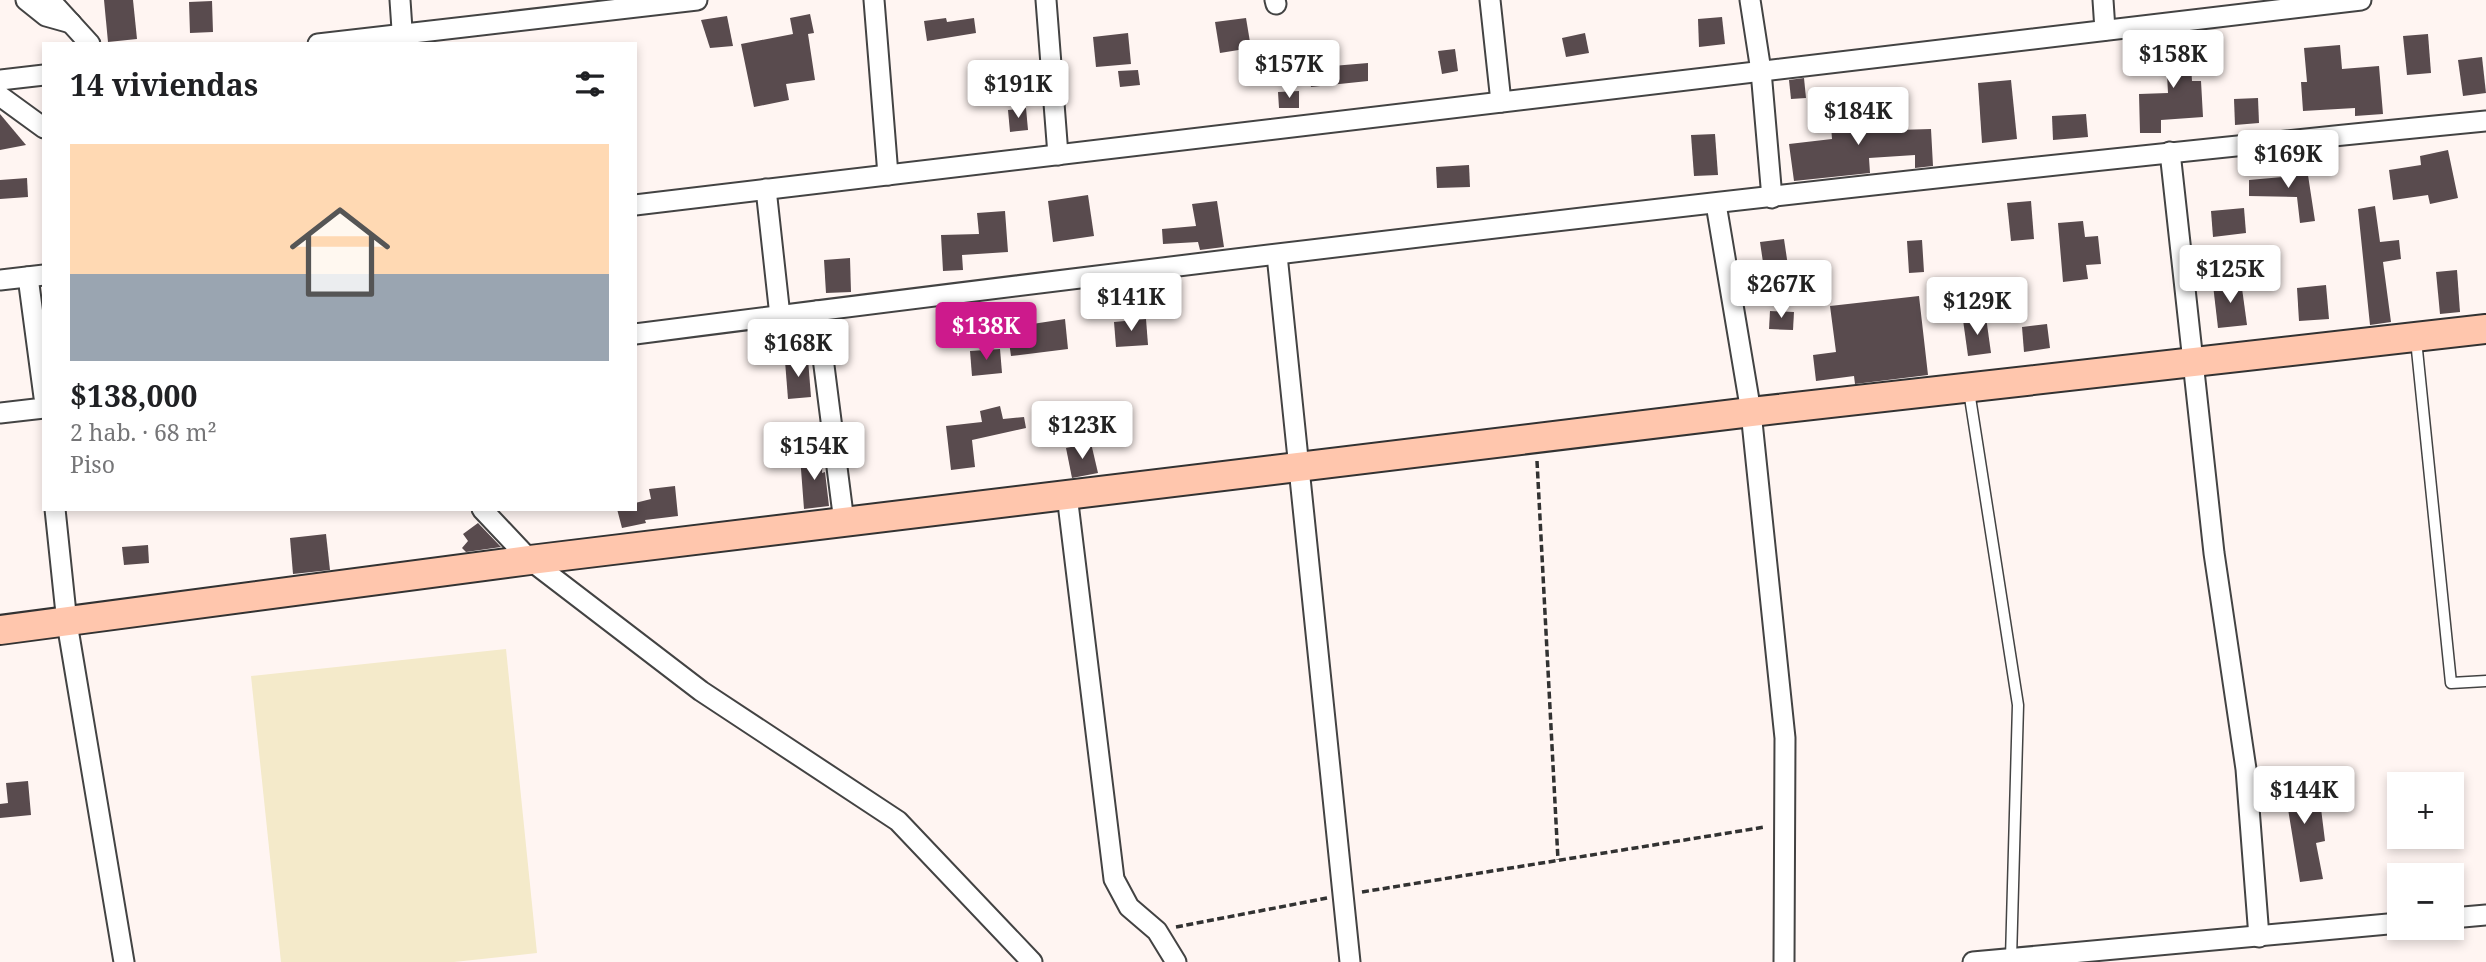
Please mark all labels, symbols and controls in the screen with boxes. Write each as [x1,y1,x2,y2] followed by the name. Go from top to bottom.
[2124,31,2222,90] pin: $158K
[2139,37,2207,69] text: $158K
[1240,41,1338,100] pin: $157K
[1255,47,1323,79] text: $157K
[969,60,1067,120] pin: $191K
[70,64,258,105] text: 14 viviendas
[571,65,609,103] icon: filters
[984,67,1052,99] text: $191K
[1809,88,1907,147] pin: $184K
[1824,94,1892,126] text: $184K
[2239,130,2337,190] pin: $169K
[2254,137,2322,169] text: $169K
[277,189,403,315] icon: home
[2181,246,2279,305] pin: $125K
[2196,252,2264,284] text: $125K
[1732,260,1830,320] pin: $267K
[1747,267,1815,299] text: $267K
[1082,274,1180,333] pin: $141K
[1928,278,2026,337] pin: $129K
[1097,280,1165,312] text: $141K
[1943,284,2011,316] text: $129K
[937,302,1035,362] pin: $138K
[952,309,1020,341] text: $138K
[749,320,847,379] pin: $168K
[764,326,832,358] text: $168K
[70,375,197,416] text: $138,000
[1033,402,1131,461] pin: $123K
[1048,408,1116,440] text: $123K
[70,416,217,448] text: 2 hab. · 68 m²
[765,422,863,482] pin: $154K
[780,429,848,461] text: $154K
[70,448,115,480] text: Piso
[2255,766,2353,826] pin: $144K
[2387,772,2464,940] map controls
[2387,772,2464,849] button: +
[2270,773,2338,805] text: $144K
[2387,863,2464,940] button: −

